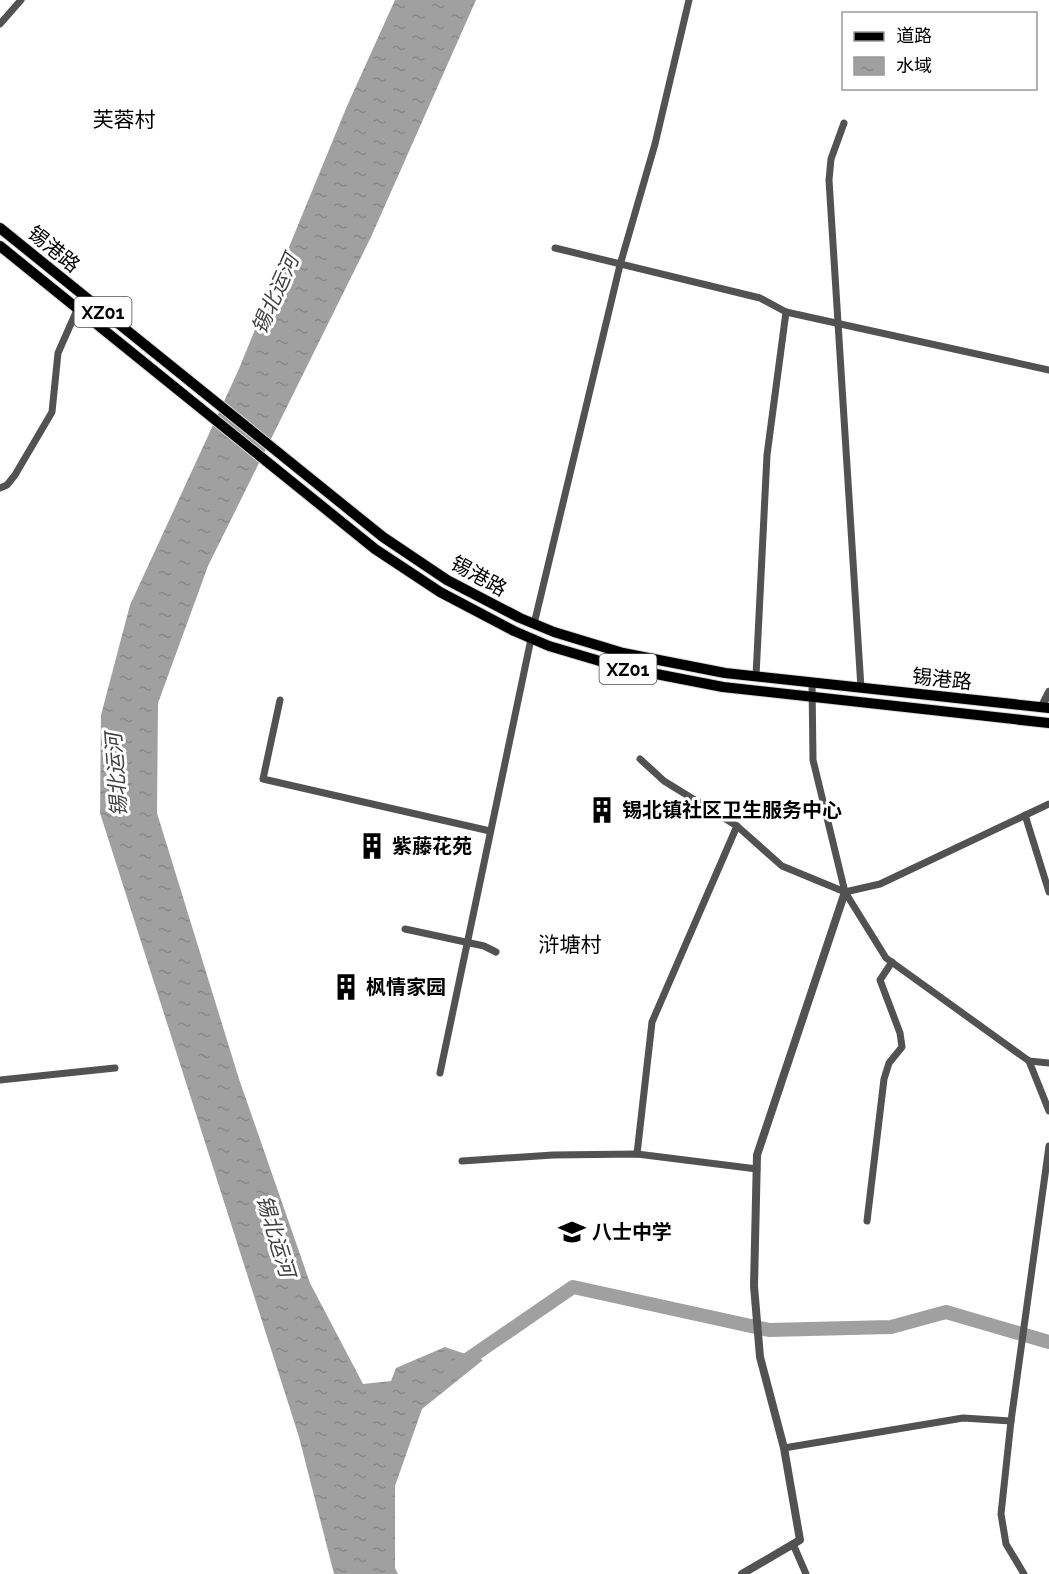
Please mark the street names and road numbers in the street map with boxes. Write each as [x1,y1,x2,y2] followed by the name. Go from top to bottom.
[23,221,85,277] street label: 锡港路
[74,297,132,327] road number: XZ01
[447,551,511,601] street label: 锡港路
[600,654,656,684] road number: XZ01
[911,664,973,694] street label: 锡港路

